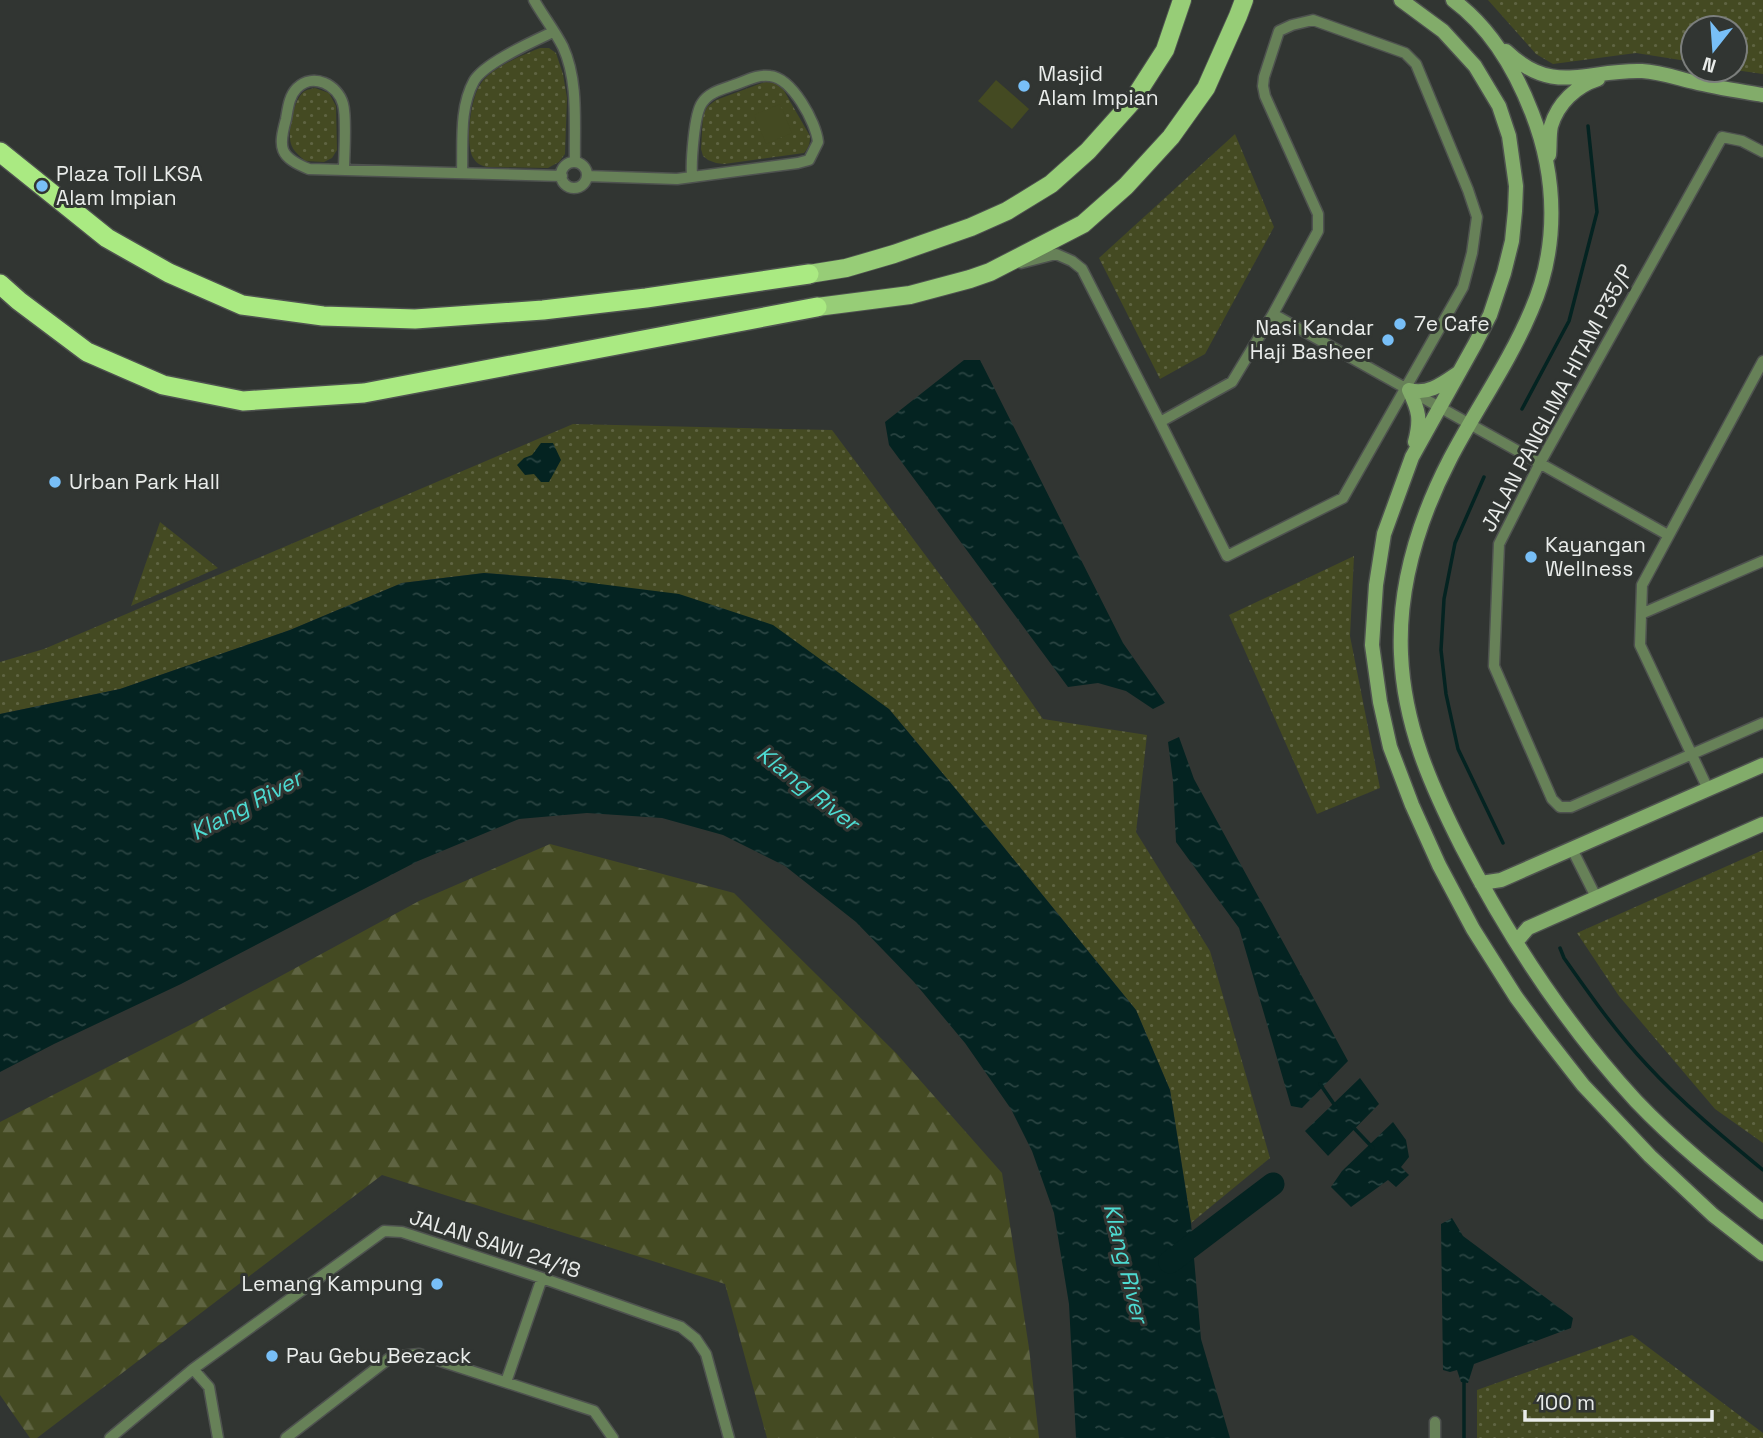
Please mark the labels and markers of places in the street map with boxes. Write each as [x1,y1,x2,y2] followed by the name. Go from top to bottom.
[1038,60,1159,111] place label: Masjid Alam Impian
[1016,78,1032,94] marker: Masjid Alam Impian
[56,160,203,211] place label: Plaza Toll LKSA Alam Impian
[34,178,50,194] marker: Plaza Toll LKSA Alam Impian
[1414,310,1490,337] place label: 7e Cafe
[1250,314,1374,365] place label: Nasi Kandar Haji Basheer
[1392,316,1408,332] marker: 7e Cafe
[1380,332,1396,348] marker: Nasi Kandar Haji Basheer
[69,468,220,495] place label: Urban Park Hall
[47,474,63,490] marker: Urban Park Hall
[1545,531,1646,582] place label: Kayangan Wellness
[1523,549,1539,565] marker: Kayangan Wellness
[242,1270,423,1297] place label: Lemang Kampung
[429,1276,445,1292] marker: Lemang Kampung
[286,1342,471,1369] place label: Pau Gebu Beezack
[264,1348,280,1364] marker: Pau Gebu Beezack

